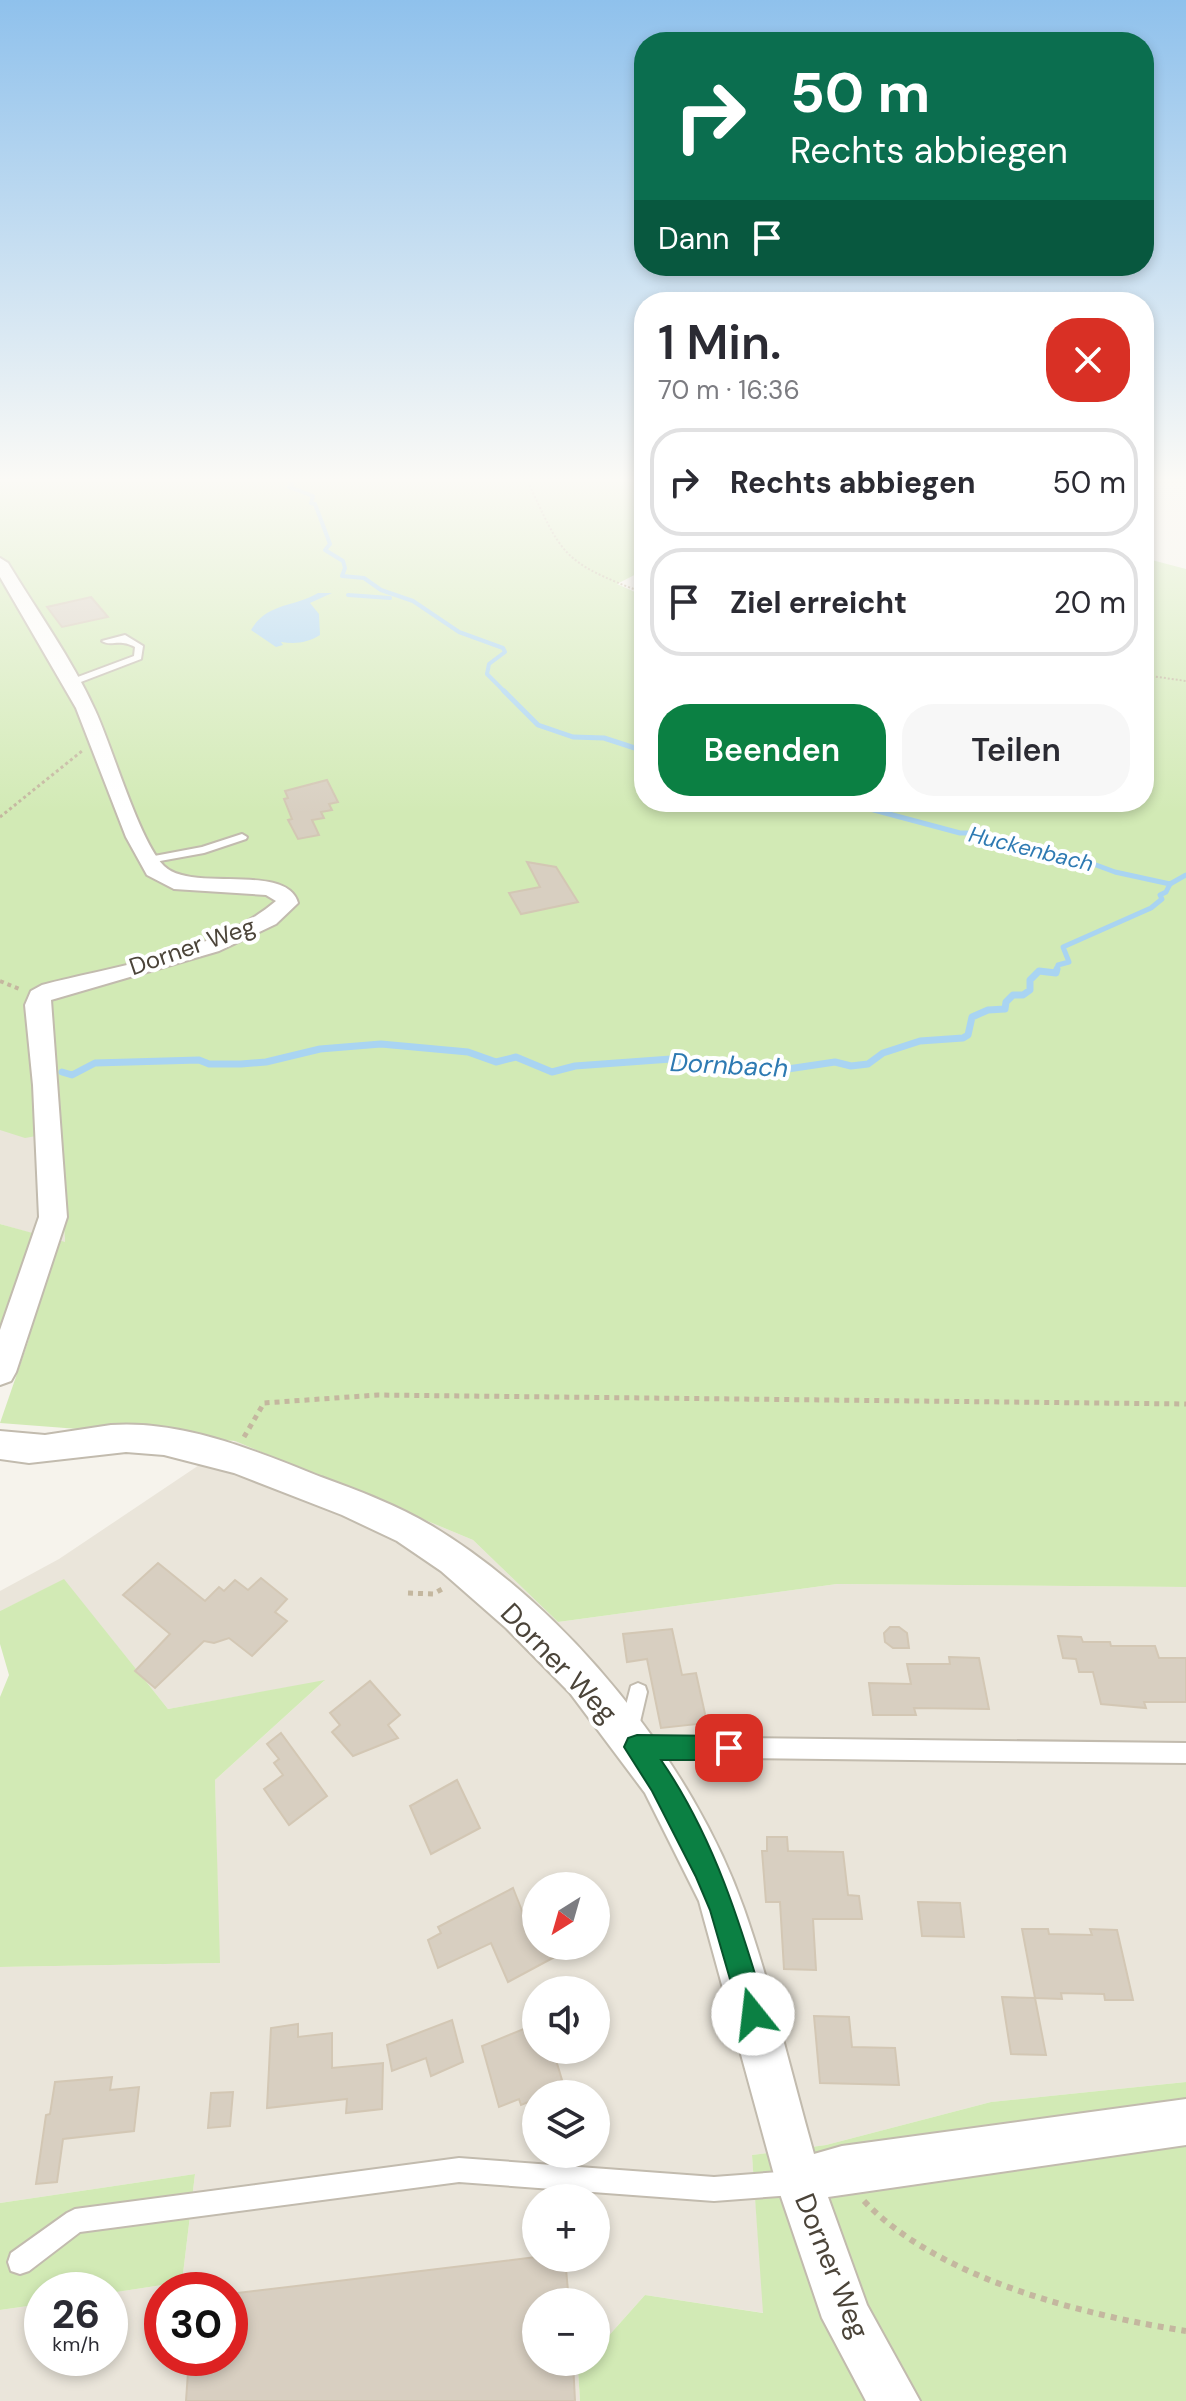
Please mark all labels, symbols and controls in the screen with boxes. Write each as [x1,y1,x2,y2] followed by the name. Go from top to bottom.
[790,56,930,129] text: 50 m
[658,64,762,168] icon: right
[790,127,1068,174] text: Rechts abbiegen
[745,216,789,260] icon: arrive
[658,219,729,258] text: Dann
[658,311,781,374] text: 1 Min.
[1046,318,1130,402] button: close
[658,373,800,407] text: 70 m · 16:36
[662,460,706,504] icon: right
[730,463,975,502] text: Rechts abbiegen
[1052,463,1126,502] text: 50 m
[662,580,706,624] icon: arrive
[730,583,907,622] text: Ziel erreicht
[1054,583,1126,622] text: 20 m
[658,704,886,796] button: Beenden
[902,704,1130,796] button: Teilen
[966,820,1096,878] water label: Huckenbach
[125,910,259,982] street label: Dorner Weg
[669,1045,789,1085] water label: Dornbach
[493,1595,625,1731] street label: Dorner Weg
[695,1714,763,1782] pin
[707,1726,751,1770] icon: arrive
[522,1872,610,1960] north arrow
[522,1872,610,2376] map controls
[711,1972,795,2056] position arrow
[522,1976,610,2064] button: sound
[522,2080,610,2168] button: layers
[522,2184,610,2272] button: +
[786,2188,878,2344] street label: Dorner Weg
[144,2272,248,2376] speed limit sign: 30
[52,2288,100,2340] text: 26
[522,2288,610,2376] button: −
[52,2331,100,2357] text: km/h

